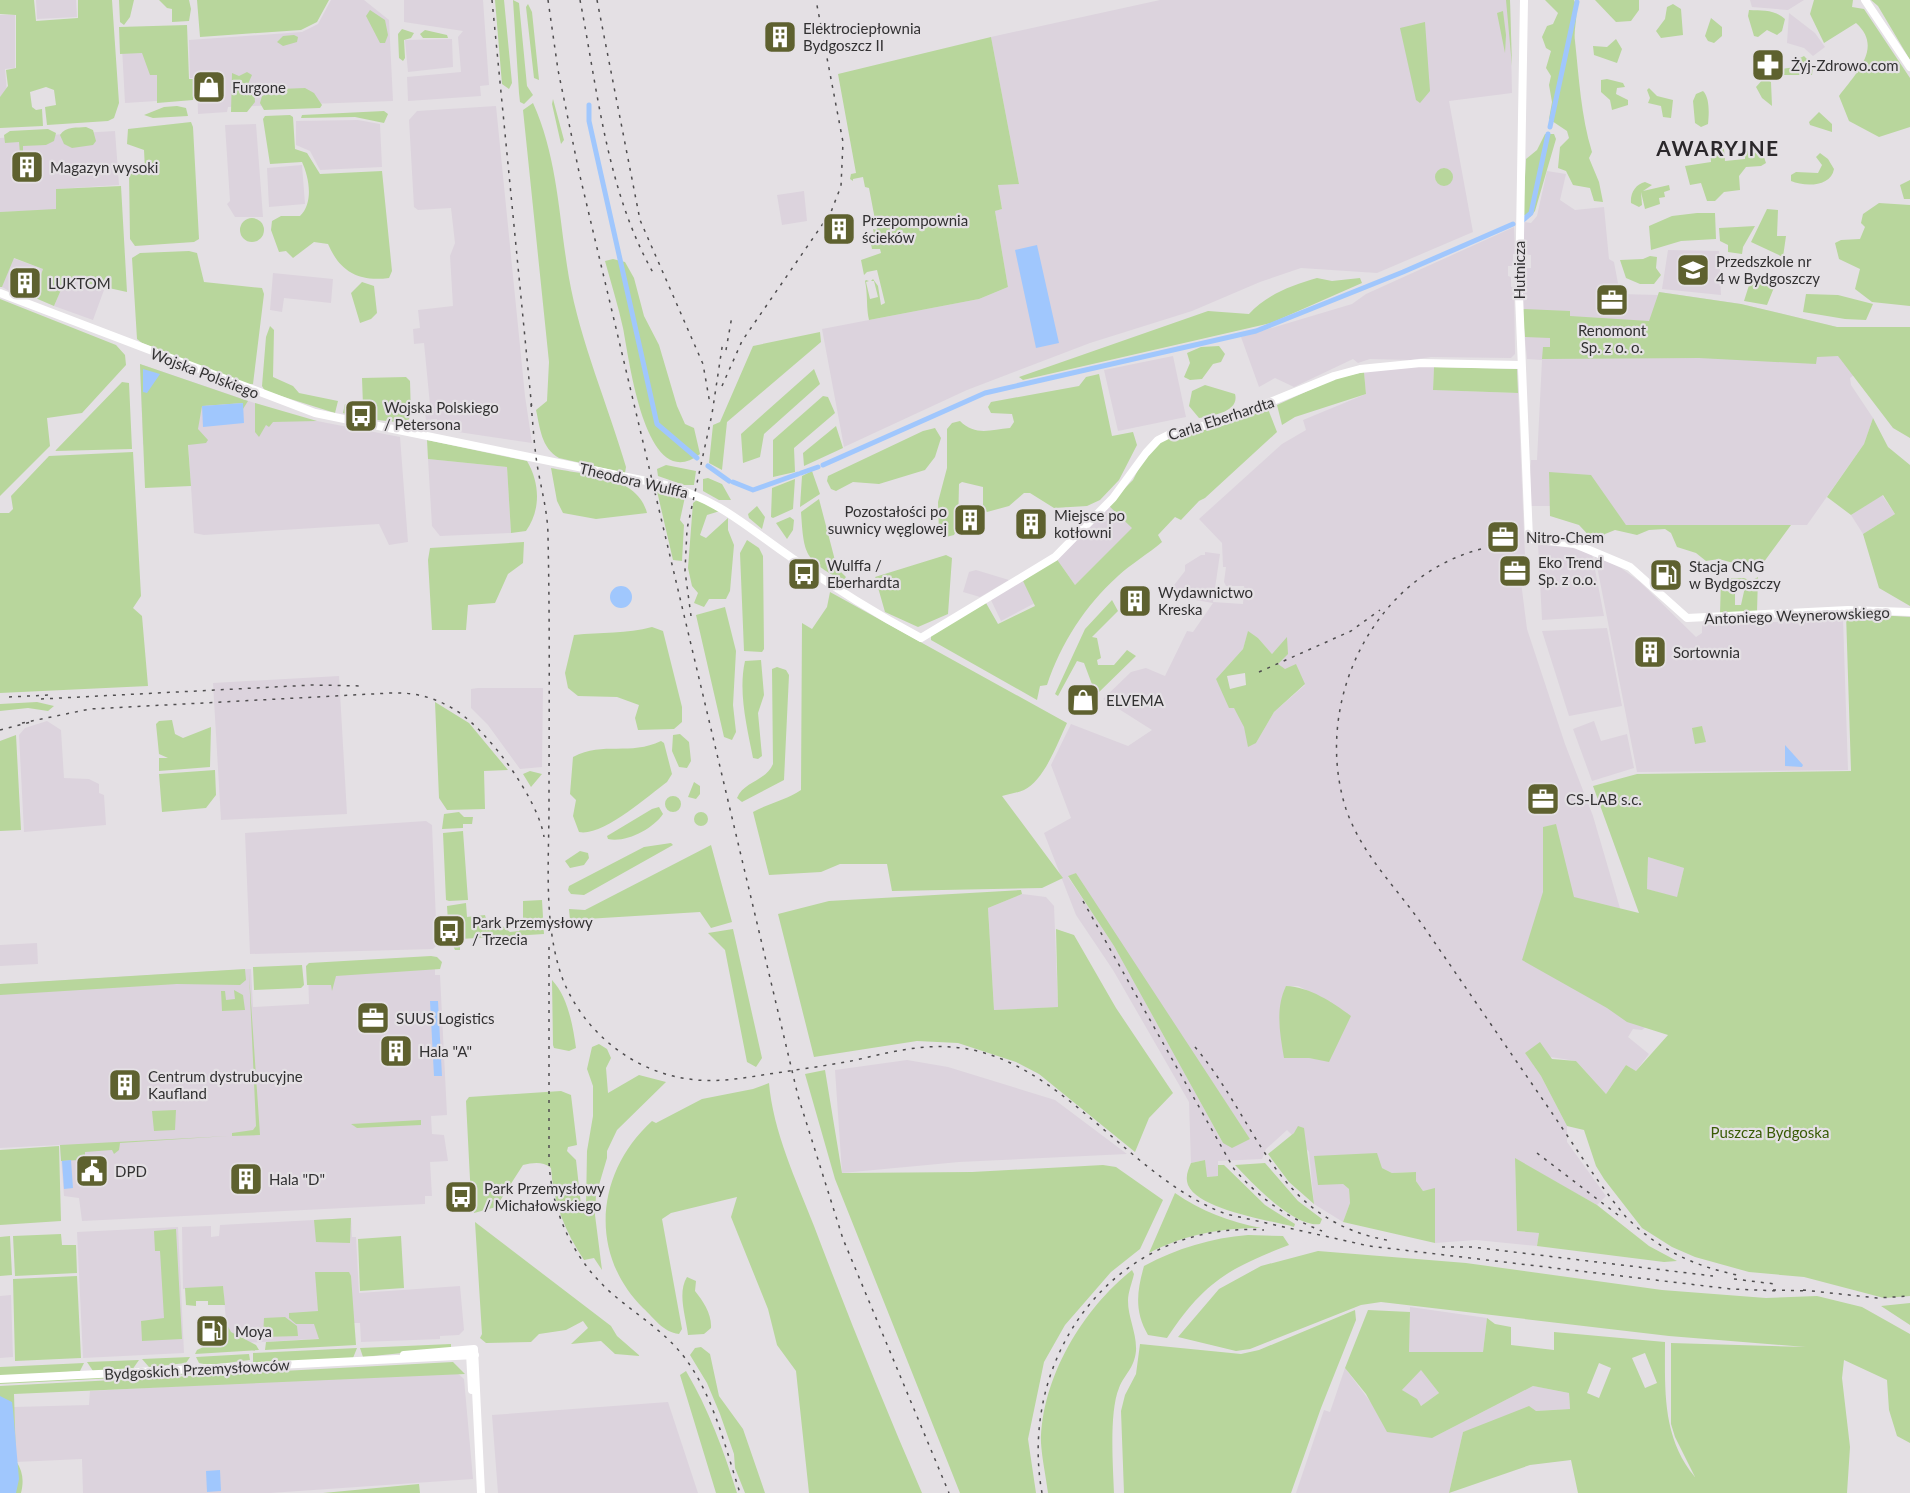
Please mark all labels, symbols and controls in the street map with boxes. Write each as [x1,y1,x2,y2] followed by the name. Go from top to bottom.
[762,19,798,55] building icon: Elektrociepłownia Bydgoszcz II
[803,19,921,54] place label: Elektrociepłownia Bydgoszcz II
[1750,47,1786,83] pharmacy icon: Żyj-Zdrowo.com
[1791,56,1899,74] place label: Żyj-Zdrowo.com
[191,69,227,105] shop icon: Furgone
[232,78,286,96] place label: Furgone
[1655,135,1780,160] district label: AWARYJNE
[9,149,45,185] building icon: Magazyn wysoki
[50,158,158,176] place label: Magazyn wysoki
[821,211,857,247] building icon: Przepompownia ścieków
[862,211,968,246] place label: Przepompownia ścieków
[1510,241,1528,299] street label: Hutnicza
[1675,252,1711,288] school or university icon: Przedszkole nr 4 w Bydgoszczy
[1716,252,1820,287] place label: Przedszkole nr 4 w Bydgoszczy
[7,265,43,301] building icon: LUKTOM
[48,274,111,292] place label: LUKTOM
[1594,282,1630,318] office icon: Renomont Sp. z o. o.
[1578,321,1647,356] place label: Renomont Sp. z o. o.
[148,344,262,402] street label: Wojska Polskiego
[1166,392,1276,444] street label: Carla Eberhardta
[343,398,379,434] bus stop icon: Wojska Polskiego / Petersona
[384,398,499,433] place label: Wojska Polskiego / Petersona
[578,459,690,501] street label: Theodora Wulffa
[828,502,947,537] place label: Pozostałości po suwnicy węglowej
[952,502,988,538] building icon: Pozostałości po suwnicy węglowej
[1013,506,1049,542] building icon: Miejsce po kotłowni
[1054,506,1125,541] place label: Miejsce po kotłowni
[1485,519,1521,555] office icon: Nitro-Chem
[1526,528,1604,546] place label: Nitro-Chem
[1497,553,1533,589] office icon: Eko Trend Sp. z o.o.
[1538,553,1603,588] place label: Eko Trend Sp. z o.o.
[786,556,822,592] bus stop icon: Wulffa / Eberhardta
[827,556,900,591] place label: Wulffa / Eberhardta
[1648,557,1684,593] fuel station icon: Stacja CNG w Bydgoszczy
[1689,557,1781,592] place label: Stacja CNG w Bydgoszczy
[1117,583,1153,619] building icon: Wydawnictwo Kreska
[1158,583,1253,618] place label: Wydawnictwo Kreska
[1704,603,1890,627] street label: Antoniego Weynerowskiego
[1632,634,1668,670] building icon: Sortownia
[1673,643,1740,661] place label: Sortownia
[1065,682,1101,718] shop icon: ELVEMA
[1106,691,1165,709] place label: ELVEMA
[1525,781,1561,817] office icon: CS-LAB s.c.
[1566,790,1642,808] place label: CS-LAB s.c.
[431,913,467,949] bus stop icon: Park Przemysłowy / Trzecia
[472,913,593,948] place label: Park Przemysłowy / Trzecia
[355,1000,391,1036] office icon: SUUS Logistics
[396,1009,495,1027] place label: SUUS Logistics
[378,1033,414,1069] building icon: Hala "A"
[419,1042,472,1060] place label: Hala "A"
[107,1067,143,1103] building icon: Centrum dystrubucyjne Kaufland
[148,1067,303,1102] place label: Centrum dystrubucyjne Kaufland
[1711,1123,1829,1141] park label: Puszcza Bydgoska
[74,1153,110,1189] public building icon: DPD
[228,1161,264,1197] building icon: Hala "D"
[115,1162,147,1180] place label: DPD
[269,1170,325,1188] place label: Hala "D"
[443,1179,479,1215] bus stop icon: Park Przemysłowy / Michałowskiego
[484,1179,605,1214] place label: Park Przemysłowy / Michałowskiego
[194,1313,230,1349] fuel station icon: Moya
[235,1322,272,1340] place label: Moya
[104,1355,290,1383] street label: Bydgoskich Przemysłowców

